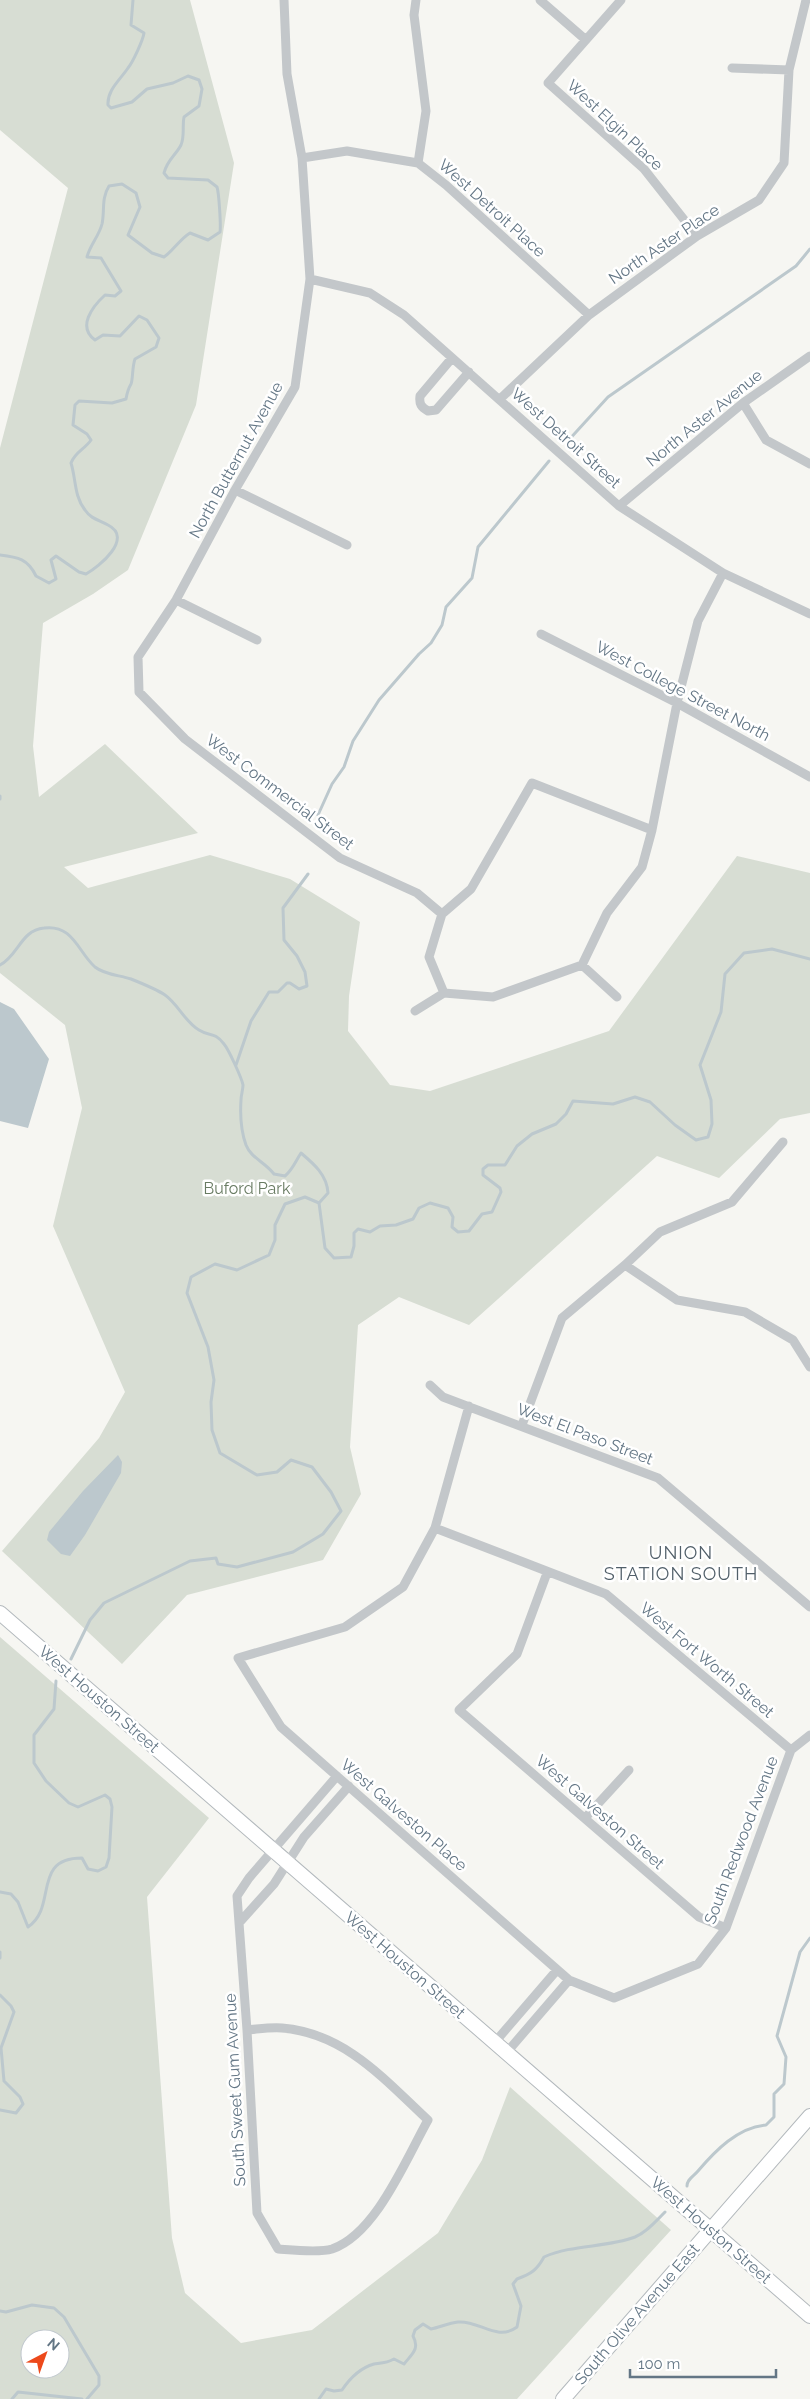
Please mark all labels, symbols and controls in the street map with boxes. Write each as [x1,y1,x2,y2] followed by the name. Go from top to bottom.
[563,76,667,174] street label: West Elgin Place
[435,155,549,261] street label: West Detroit Place
[605,200,723,288] street label: North Aster Place
[642,365,766,471] street label: North Aster Avenue
[185,379,287,541] street label: North Butternut Avenue
[507,384,625,492] street label: West Detroit Street
[593,637,773,745] street label: West College Street North
[202,730,358,854] street label: West Commercial Street
[204,1179,291,1198] park label: Buford Park
[514,1399,656,1469] street label: West El Paso Street
[604,1542,758,1584] district label: UNION STATION SOUTH
[636,1598,778,1722] street label: West Fort Worth Street
[35,1642,164,1757] street label: West Houston Street
[532,1751,669,1873] street label: West Galveston Street
[700,1753,782,1927] street label: South Redwood Avenue
[337,1755,471,1875] street label: West Galveston Place
[341,1908,470,2023] street label: West Houston Street
[220,1993,250,2187] street label: South Sweet Gum Avenue
[647,2173,776,2288] street label: West Houston Street
[571,2239,704,2388] street label: South Olive Avenue East
[20,2329,70,2379] north arrow
[44,2335,63,2354] text: N
[630,2346,776,2378] scale bar
[638,2355,680,2373] text: 100 m

